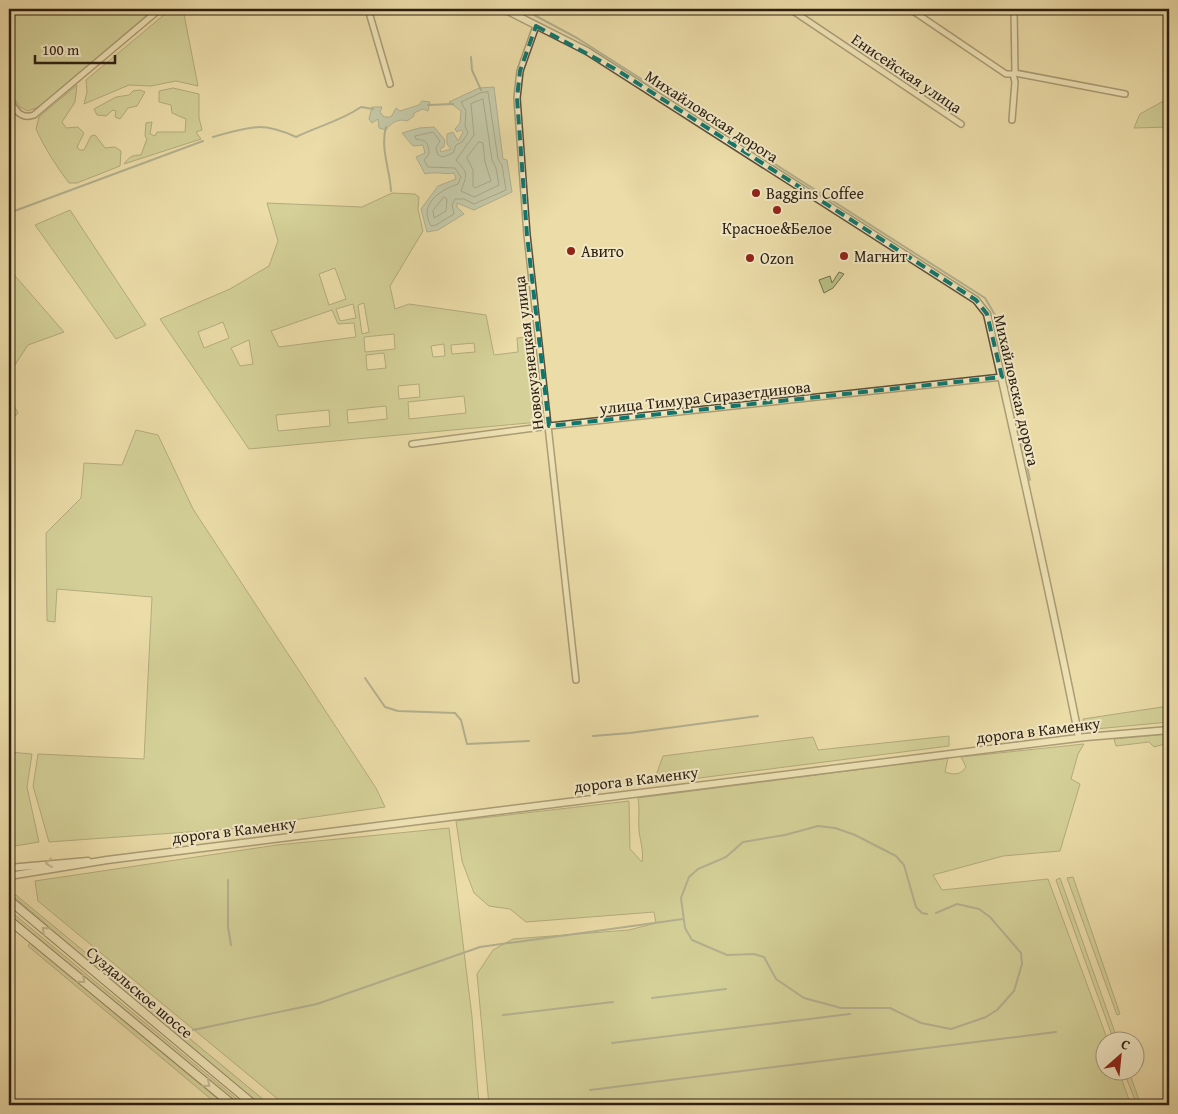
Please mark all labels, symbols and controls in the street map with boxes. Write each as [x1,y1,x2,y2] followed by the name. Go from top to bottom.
[847,27,967,119] street label: Енисейская улица
[35,32,115,64] scale bar
[42,39,80,60] text: 100 m
[641,64,784,168] street label: Михайловская дорога
[766,181,864,205] place label: Baggins Coffee
[750,187,762,199] marker: Baggins Coffee
[771,204,783,216] marker: Красное&Белое
[722,216,832,240] place label: Красное&Белое
[581,239,624,263] place label: Авито
[854,244,908,268] place label: Магнит
[565,245,577,257] marker: Авито
[760,246,794,270] place label: Ozon
[838,250,850,262] marker: Магнит
[744,252,756,264] marker: Ozon
[507,274,549,431] street label: Новокузнецкая улица
[988,312,1046,469] street label: Михайловская дорога
[597,374,812,420] street label: улица Тимура Сиразетдинова
[974,710,1102,750] street label: дорога в Каменку
[572,759,700,799] street label: дорога в Каменку
[170,810,298,850] street label: дорога в Каменку
[44,858,53,868] one-way arrow
[42,927,51,936] one-way arrow
[81,940,199,1044] street label: Суздальское шоссе
[77,974,86,983] one-way arrow
[1096,1032,1146,1082] north arrow
[1118,1034,1134,1055] text: С
[202,1078,211,1087] one-way arrow

